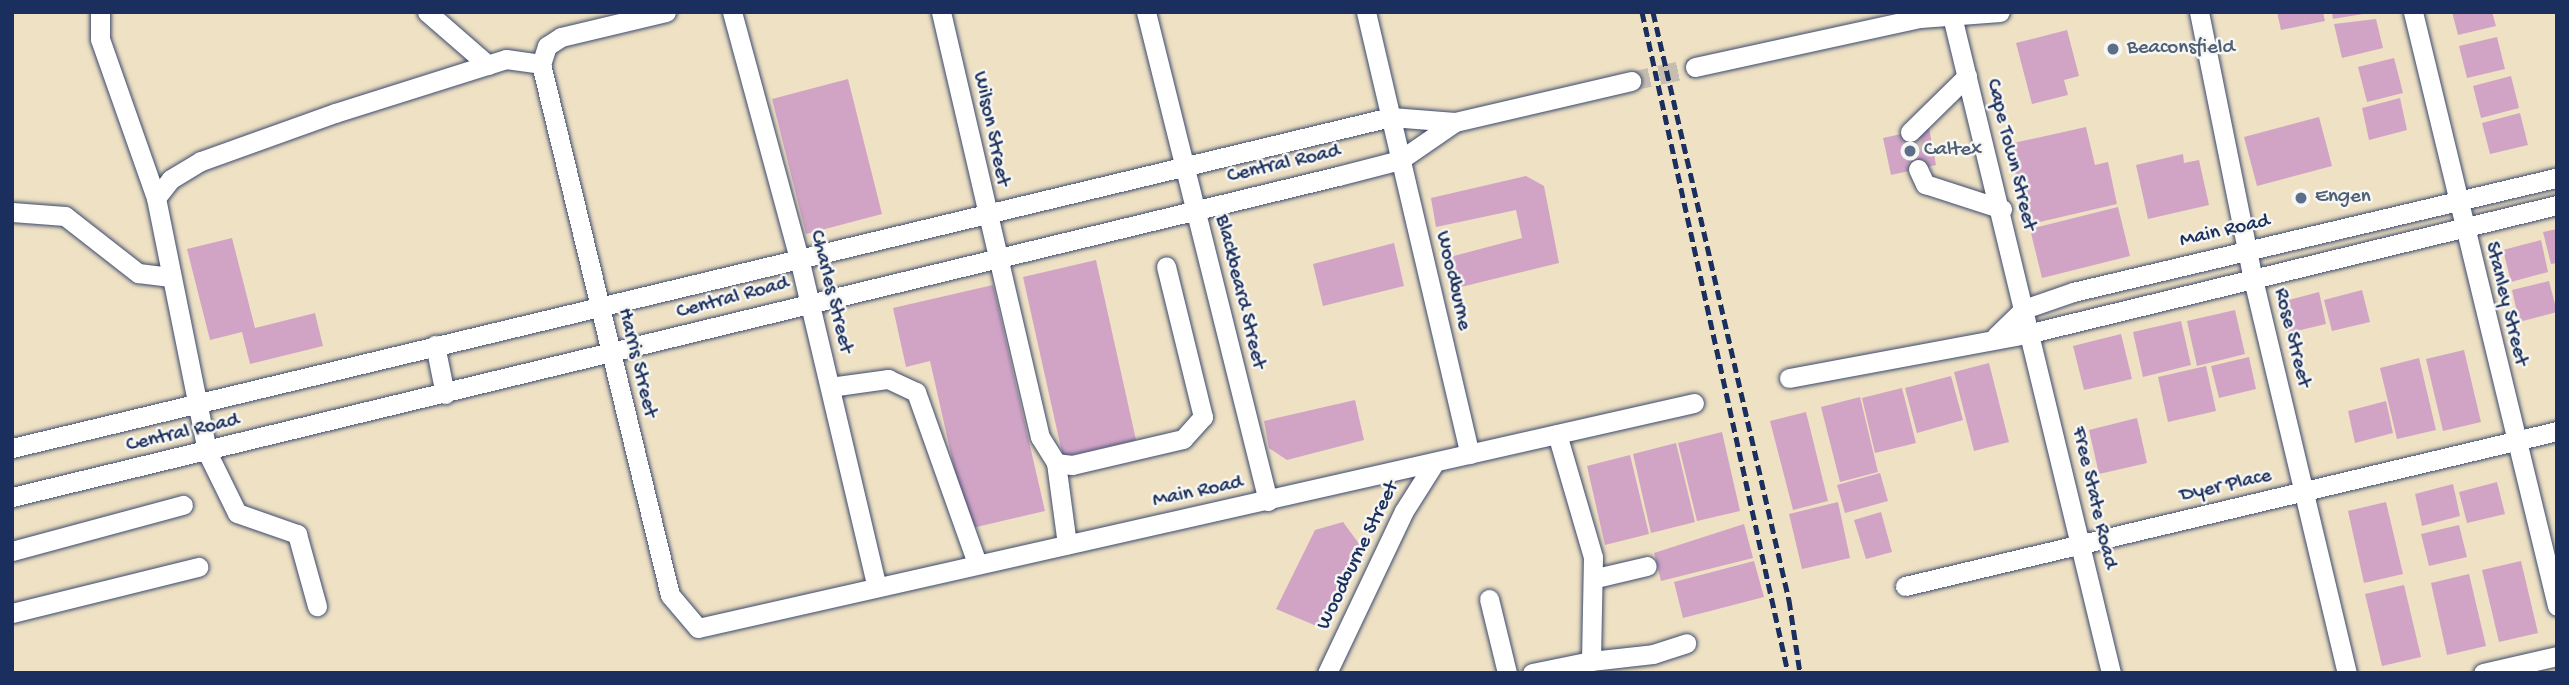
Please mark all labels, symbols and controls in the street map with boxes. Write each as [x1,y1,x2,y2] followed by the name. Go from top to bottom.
[2127,36,2235,62] place label: Beaconsfield
[2105,41,2121,57] marker: Beaconsfield
[966,69,1014,189] street label: Wilson Street
[1979,77,2041,233] street label: Cape Town Street
[1924,138,1982,164] place label: Caltex
[1225,140,1343,190] street label: Central Road
[1902,143,1918,159] marker: Caltex
[2315,185,2371,211] place label: Engen
[2293,190,2309,206] marker: Engen
[2178,209,2272,255] street label: Main Road
[1208,212,1270,372] street label: Blackbeard Street
[803,228,857,356] street label: Charles Street
[1428,229,1476,333] street label: Woodburne
[2477,239,2533,369] street label: Stanley Street
[674,272,792,326] street label: Central Road
[2267,286,2315,390] street label: Rose Street
[610,306,662,420] street label: Harris Street
[124,409,242,459] street label: Central Road
[2064,424,2122,572] street label: Free State Road
[2178,464,2274,510] street label: Dyer Place
[1151,471,1245,515] street label: Main Road
[1312,478,1406,634] street label: Woodburne Street

